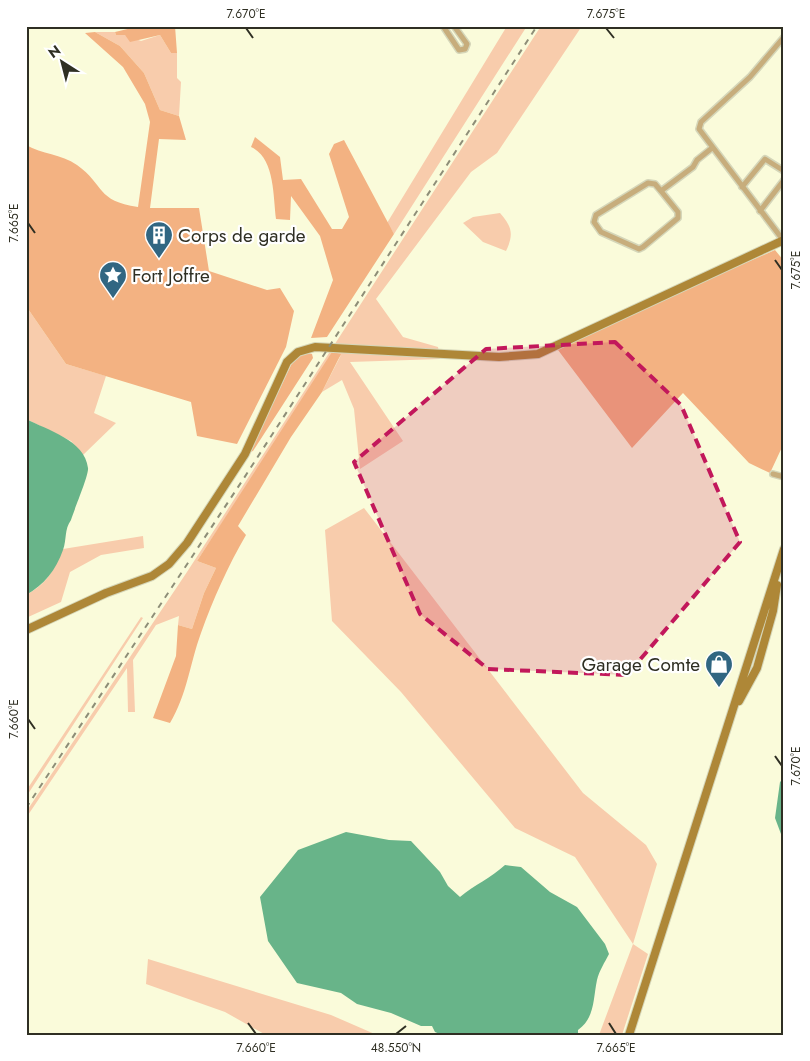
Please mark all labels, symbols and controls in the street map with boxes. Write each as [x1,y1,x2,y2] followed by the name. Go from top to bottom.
[226,5,266,23] text: 7.670°E
[587,5,625,23] text: 7.675°E
[38,38,88,88] north arrow
[44,40,65,63] text: N
[5,203,23,243] text: 7.665°E
[144,220,174,259] building icon: Corps de garde
[178,222,306,249] place label: Corps de garde
[787,251,805,289] text: 7.675°E
[98,260,128,299] place icon: Fort Joffre
[132,262,210,289] place label: Fort Joffre
[704,649,734,688] shop icon: Garage Comte
[582,651,700,678] place label: Garage Comte
[5,699,23,739] text: 7.660°E
[787,746,805,786] text: 7.670°E
[236,1039,276,1057] text: 7.660°E
[371,1039,421,1057] text: 48.550°N
[596,1039,636,1057] text: 7.665°E

